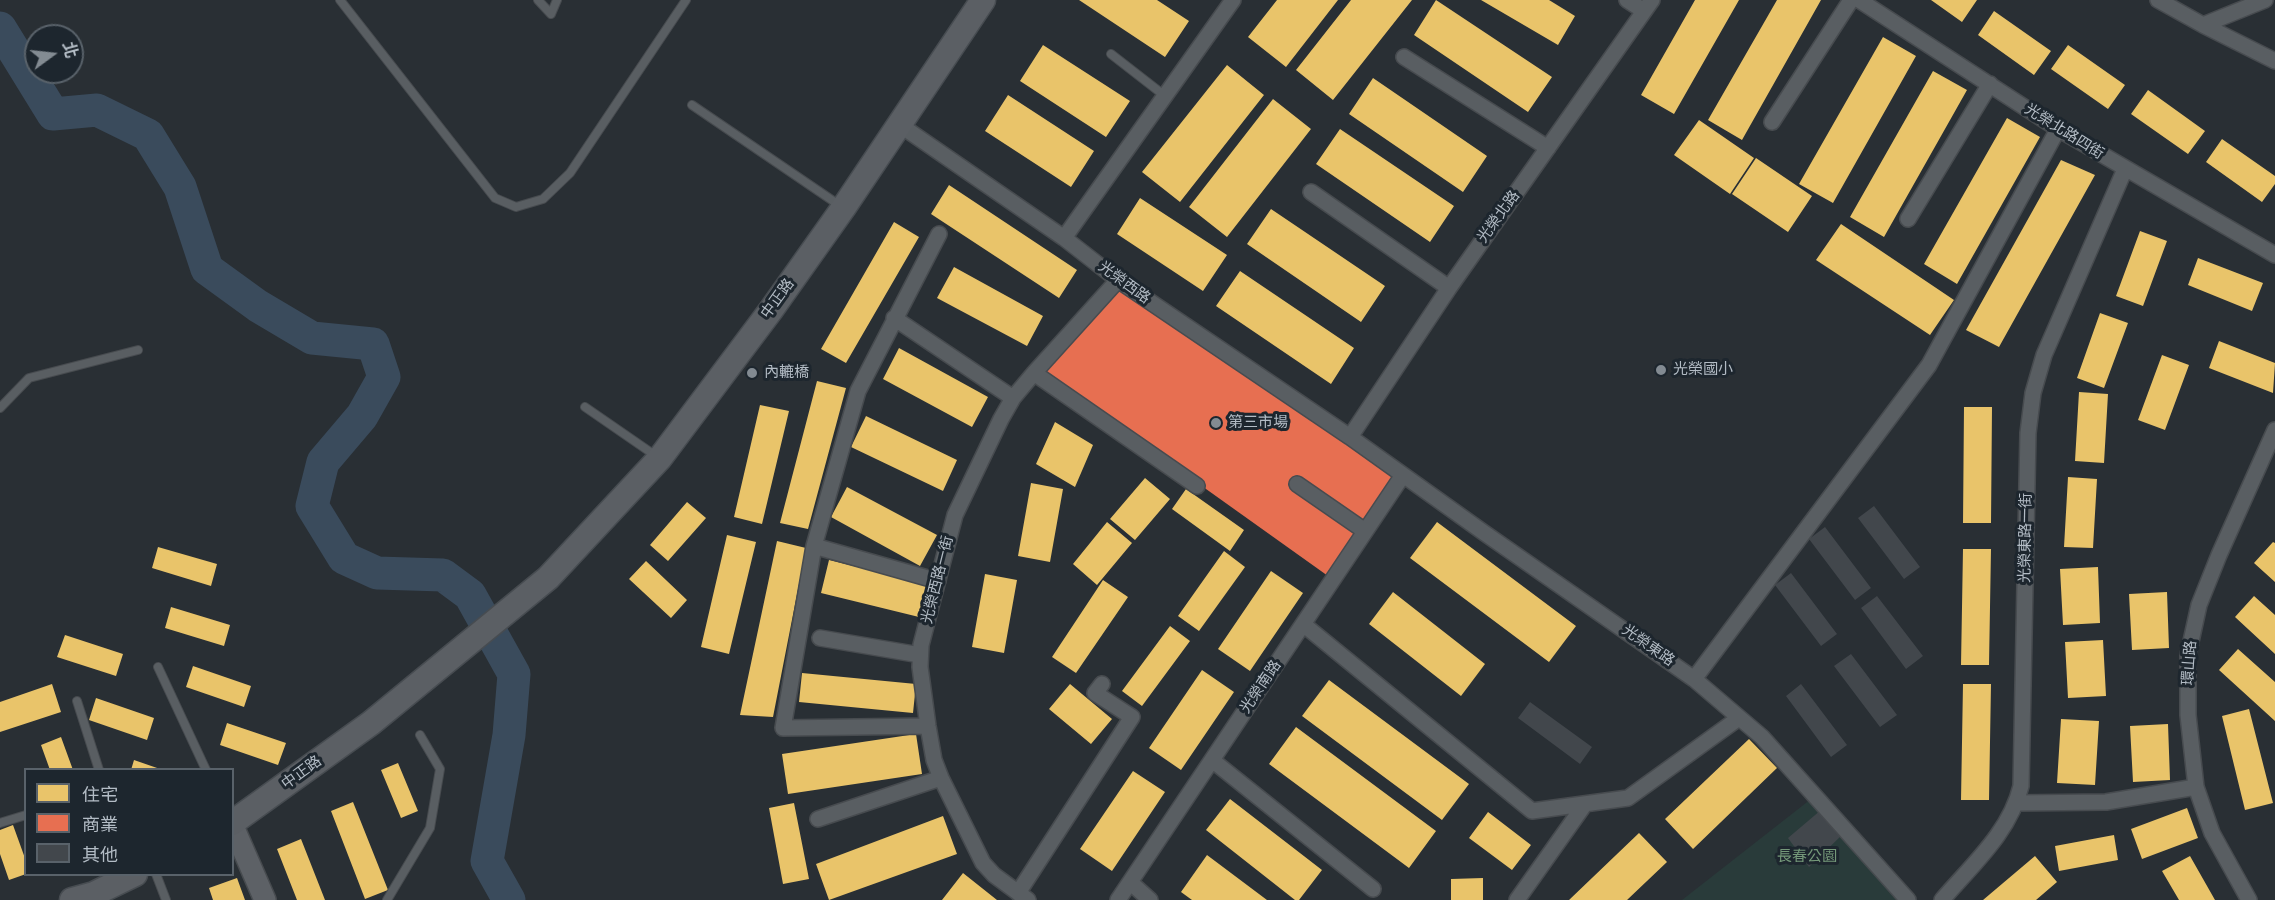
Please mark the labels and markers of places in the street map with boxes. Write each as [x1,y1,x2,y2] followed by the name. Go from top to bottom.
[1673,361,1733,379] place label: 光榮國小
[1654,363,1668,377] marker: 光榮國小
[764,364,809,382] place label: 內轆橋
[745,366,759,380] marker: 內轆橋
[1228,414,1288,432] place label: 第三市場
[1209,416,1223,430] marker: 第三市場

